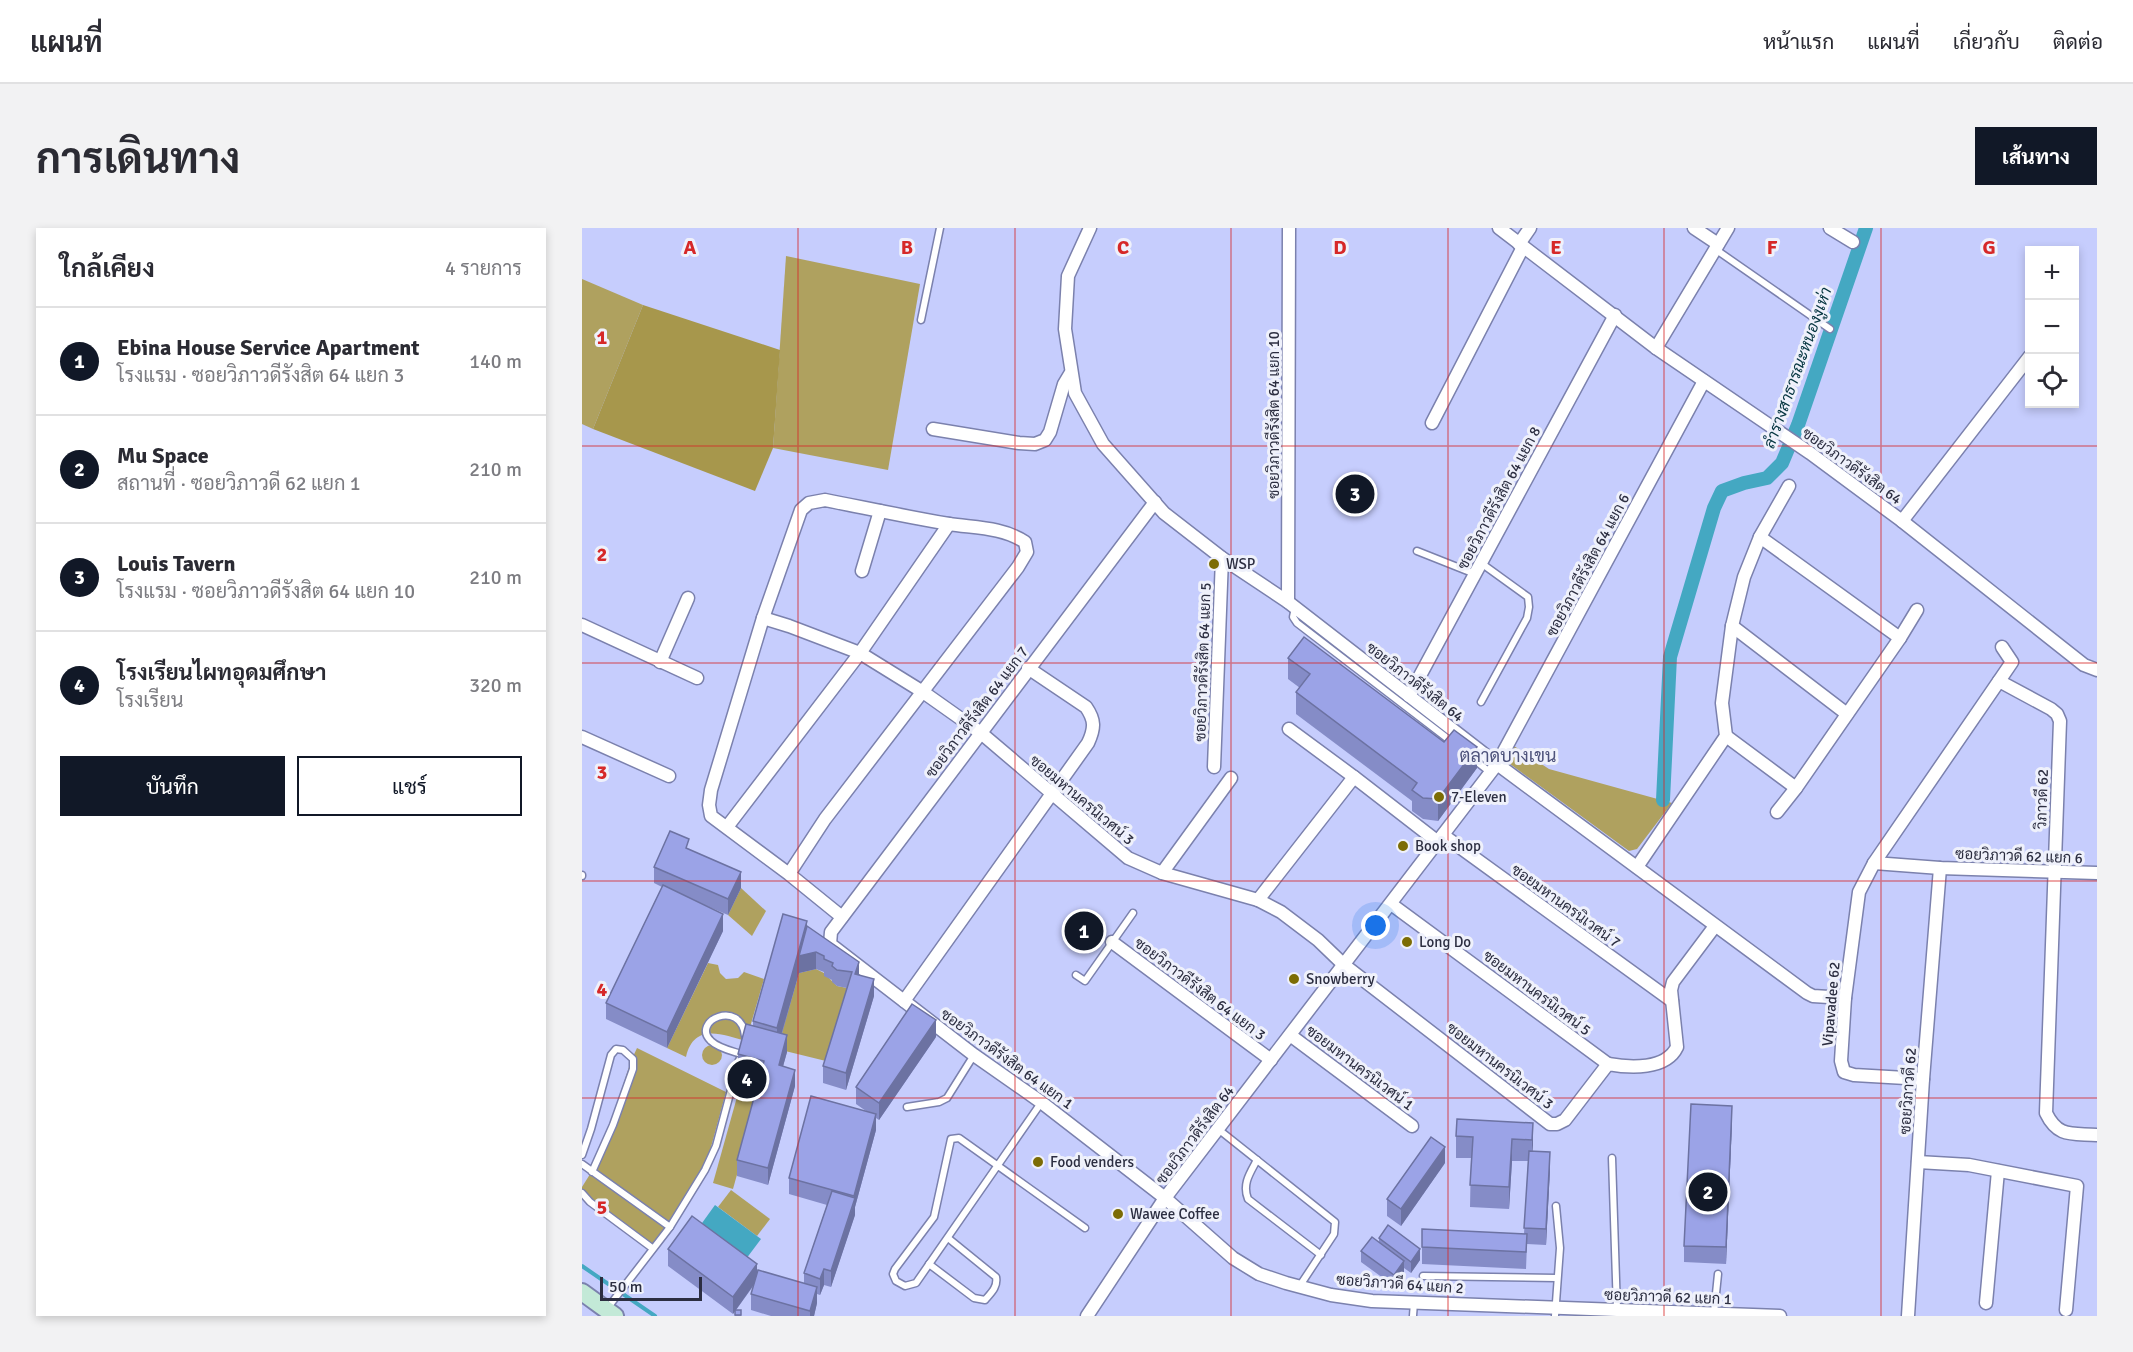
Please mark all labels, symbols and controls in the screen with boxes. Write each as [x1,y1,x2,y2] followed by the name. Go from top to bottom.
[30,26,103,60] text: แผนที่
[1763,29,1834,55] text: หน้าแรก
[1867,29,1920,55] text: แผนที่
[1953,29,2020,55] text: เกี่ยวกับ
[2053,29,2103,55] text: ติดต่อ
[1975,127,2097,185] button: เส้นทาง
[36,134,240,185] text: การเดินทาง
[684,235,697,260] text: A
[901,235,913,260] text: B
[1117,235,1129,260] text: C
[1333,235,1347,260] text: D
[1550,235,1562,260] text: E
[1767,235,1778,260] text: F
[1982,235,1996,260] text: G
[2025,246,2079,408] map controls
[2025,246,2079,300] button: +
[60,253,155,285] text: ใกล้เคียง
[445,256,522,281] text: 4 รายการ
[1759,284,1837,452] water label: ลำรางสาธารณะหนองงูเห่า
[2025,300,2079,354] button: −
[597,325,608,350] text: 1
[1264,331,1283,499] street label: ซอยวิภาวดีรังสิต 64 แยก 10
[117,334,420,361] text: Ebina House Service Apartment
[74,349,85,374] text: 1
[469,349,522,374] text: 140 m
[2025,354,2079,408] button: locate
[117,363,404,388] text: โรงแรม · ซอยวิภาวดีรังสิต 64 แยก 3
[1453,423,1544,573] street label: ซอยวิภาวดีรังสิต 64 แยก 8
[1799,423,1906,508] street label: ซอยวิภาวดีรังสิต 64
[117,442,209,469] text: Mu Space
[74,457,85,482] text: 2
[469,457,522,482] text: 210 m
[117,471,361,496] text: สถานที่ · ซอยวิภาวดี 62 แยก 1
[1336,472,1374,516] pin: 3
[1542,490,1633,640] street label: ซอยวิภาวดีรังสิต 64 แยก 6
[597,542,607,567] text: 2
[117,550,236,577] text: Louis Tavern
[1226,555,1255,573] place label: WSP
[1207,557,1221,571] marker: WSP
[74,565,85,590] text: 3
[469,565,522,590] text: 210 m
[117,579,415,604] text: โรงแรม · ซอยวิภาวดีรังสิต 64 แยก 10
[1190,582,1215,742] street label: ซอยวิภาวดีรังสิต 64 แยก 5
[1363,638,1468,726] street label: ซอยวิภาวดีรังสิต 64
[921,642,1032,781] street label: ซอยวิภาวดีรังสิต 64 แยก 7
[117,659,326,686] text: โรงเรียนไผทอุดมศึกษา
[74,673,85,698] text: 4
[469,673,522,698] text: 320 m
[117,688,183,713] text: โรงเรียน
[1459,745,1557,767] district label: ตลาดบางเขน
[1026,750,1138,849] street label: ซอยมหานครนิเวศน์ 3
[60,756,285,816] button: บันทึก
[297,756,522,816] button: แชร์
[597,760,607,785] text: 3
[2031,769,2052,830] street label: วิภาวดี 62
[1451,788,1507,806] place label: 7-Eleven
[1432,790,1446,804] marker: 7-Eleven
[1415,837,1481,855] place label: Book shop
[1396,839,1410,853] marker: Book shop
[1955,844,2083,867] street label: ซอยวิภาวดี 62 แยก 6
[1508,860,1625,952] street label: ซอยมหานครนิเวศน์ 7
[1064,908,1104,954] pin: 1
[1361,911,1390,940] your location
[1131,933,1270,1044] street label: ซอยวิภาวดีรังสิต 64 แยก 3
[1419,933,1471,951] place label: Long Do
[1400,935,1414,949] marker: Long Do
[1480,946,1595,1039] street label: ซอยมหานครนิเวศน์ 5
[1818,961,1844,1047] street label: Vipavadee 62
[1306,970,1375,988] place label: Snowberry
[1287,972,1301,986] marker: Snowberry
[597,977,608,1002] text: 4
[937,1004,1077,1113] street label: ซอยวิภาวดีรังสิต 64 แยก 1
[1443,1018,1558,1113] street label: ซอยมหานครนิเวศน์ 3
[1303,1021,1418,1114] street label: ซอยมหานครนิเวศน์ 1
[1895,1047,1920,1135] street label: ซอยวิภาวดี 62
[728,1056,766,1102] pin: 4
[1151,1082,1238,1188] street label: ซอยวิภาวดีรังสิต 64
[1050,1153,1135,1171] place label: Food venders
[1031,1155,1045,1169] marker: Food venders
[1688,1170,1728,1214] pin: 2
[597,1195,607,1220] text: 5
[1130,1205,1220,1223] place label: Wawee Coffee
[1111,1207,1125,1221] marker: Wawee Coffee
[1336,1270,1464,1297] street label: ซอยวิภาวดี 64 แยก 2
[600,1274,702,1302] scale bar
[609,1277,643,1297] text: 50 m
[1604,1285,1732,1308] street label: ซอยวิภาวดี 62 แยก 1

